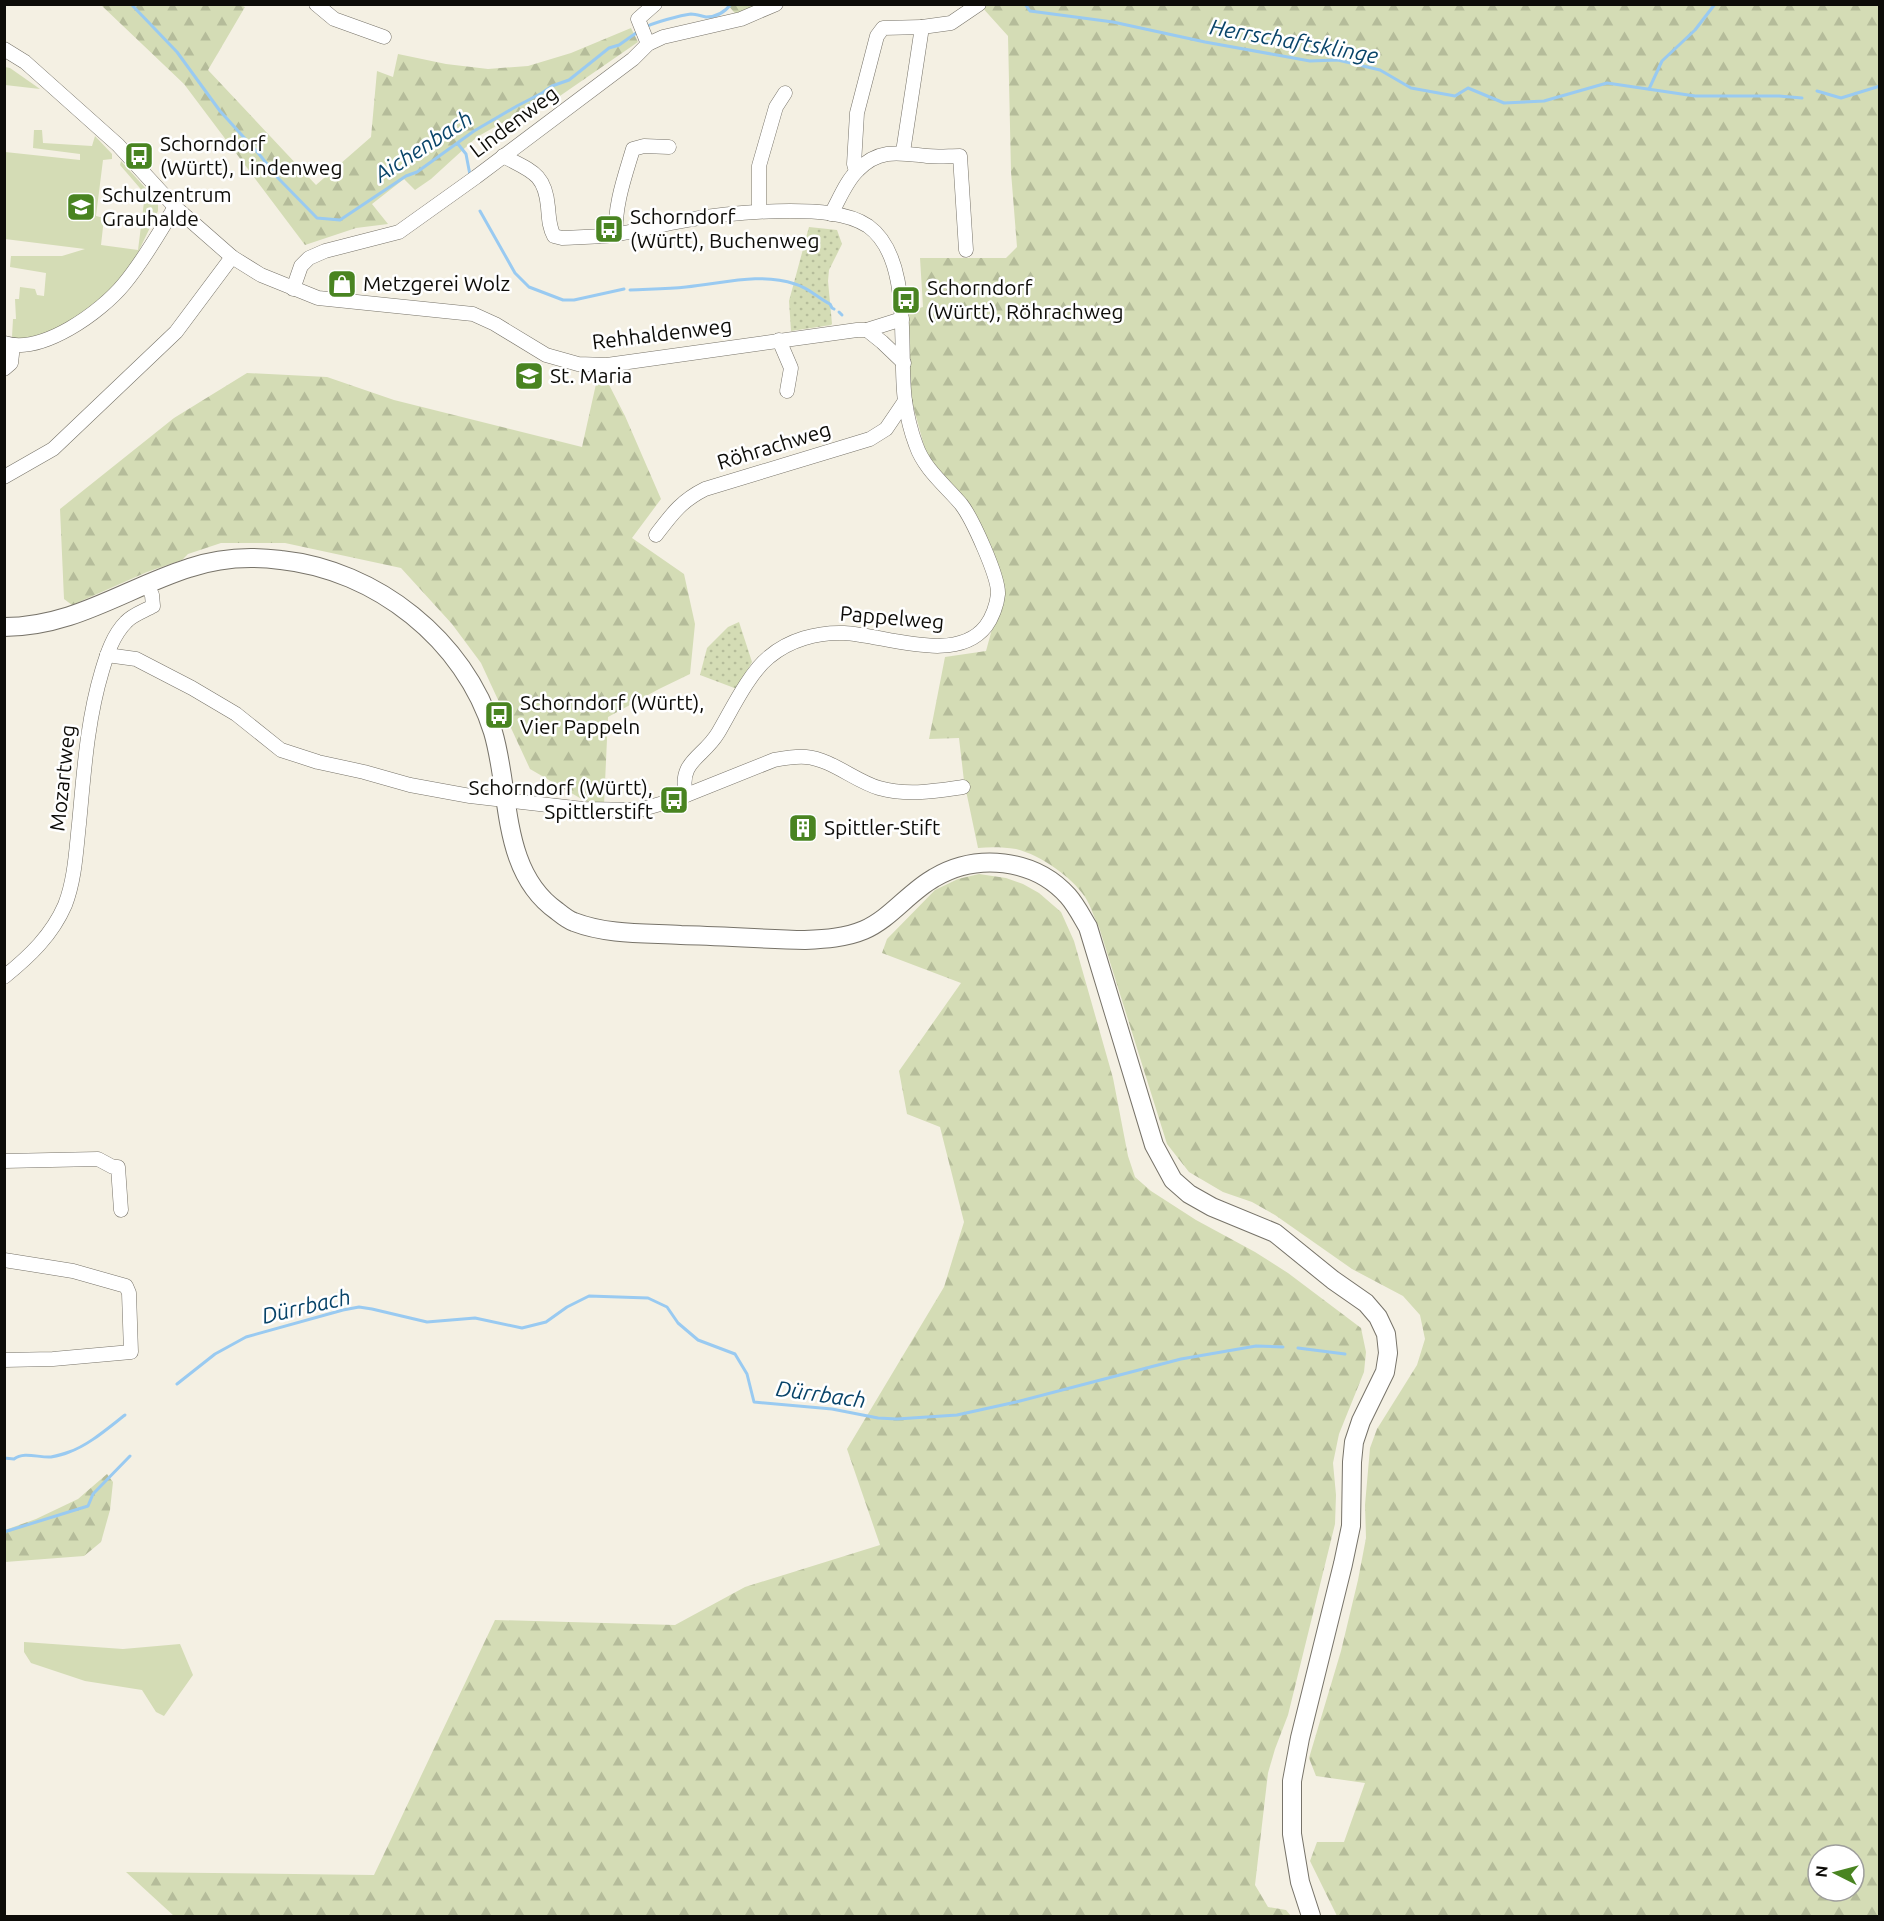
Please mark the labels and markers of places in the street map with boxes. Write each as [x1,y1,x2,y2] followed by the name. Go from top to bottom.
[160,131,343,179] place label: Schorndorf (Württ), Lindenweg
[123,140,155,172] bus stop icon: Schorndorf (Württ), Lindenweg
[102,182,232,230] place label: Schulzentrum Grauhalde
[65,191,97,223] school or university icon: Schulzentrum Grauhalde
[630,204,820,252] place label: Schorndorf (Württ), Buchenweg
[593,213,625,245] bus stop icon: Schorndorf (Württ), Buchenweg
[326,268,358,300] shop icon: Metzgerei Wolz
[363,271,510,295] place label: Metzgerei Wolz
[927,275,1124,323] place label: Schorndorf (Württ), Röhrachweg
[890,284,922,316] bus stop icon: Schorndorf (Württ), Röhrachweg
[513,360,545,392] school or university icon: St. Maria
[550,363,632,387] place label: St. Maria
[520,690,704,738] place label: Schorndorf (Württ), Vier Pappeln
[483,699,515,731] bus stop icon: Schorndorf (Württ), Vier Pappeln
[469,775,653,823] place label: Schorndorf (Württ), Spittlerstift
[658,784,690,816] bus stop icon: Schorndorf (Württ), Spittlerstift
[787,812,819,844] building icon: Spittler-Stift
[824,815,940,839] place label: Spittler-Stift

